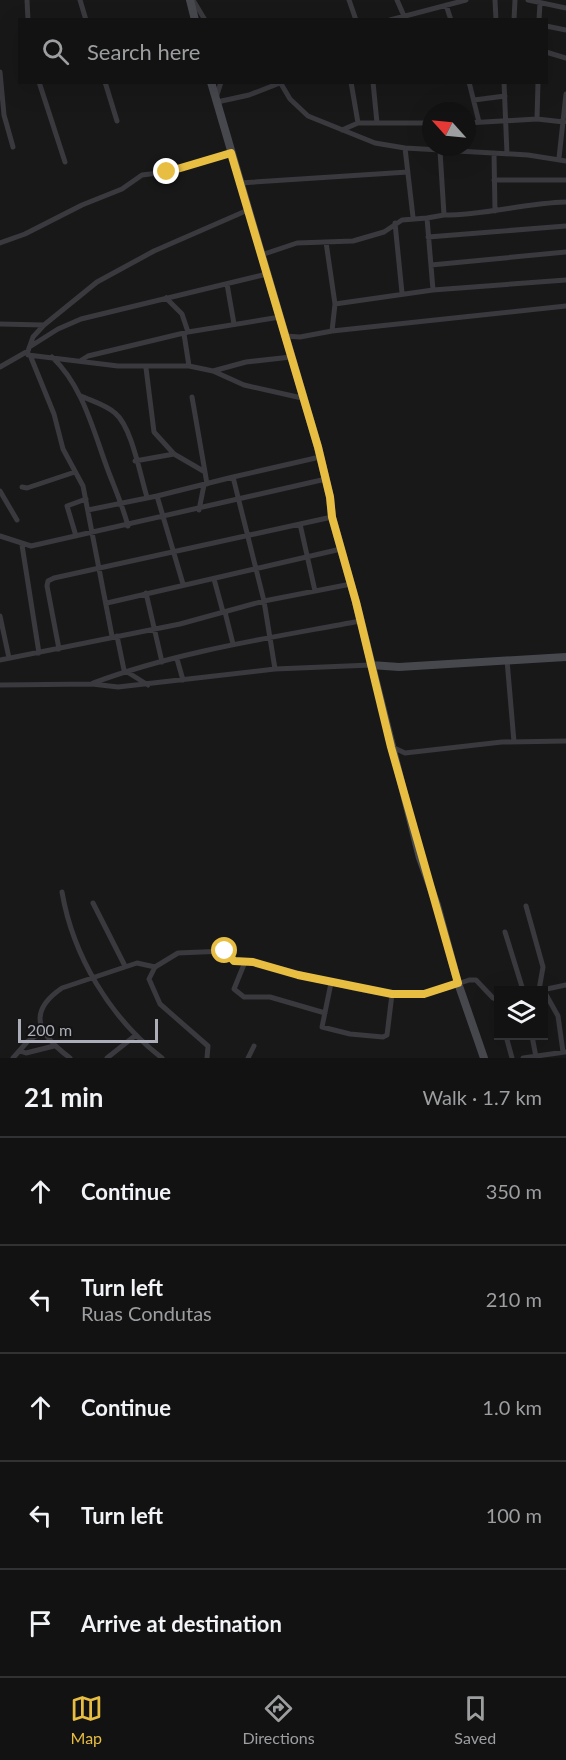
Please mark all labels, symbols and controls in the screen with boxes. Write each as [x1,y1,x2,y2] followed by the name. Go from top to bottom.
[18,18,548,84] search box
[39,35,72,68] icon: search
[87,38,200,65] text: Search here
[422,102,476,156] north arrow
[153,158,179,184] route end
[211,937,237,963] route start
[494,986,548,1040] map controls
[494,986,548,1040] button: layers
[18,1016,158,1044] scale bar
[27,1020,72,1039] text: 200 m
[24,1081,104,1113] text: 21 min
[423,1085,542,1109] text: Walk · 1.7 km
[24,1175,57,1208] icon: ahead
[81,1178,171,1205] text: Continue
[486,1179,542,1203] text: 350 m
[81,1274,163,1301] text: Turn left
[24,1283,57,1316] icon: left
[486,1287,542,1311] text: 210 m
[81,1301,212,1325] text: Ruas Condutas
[24,1391,57,1424] icon: ahead
[81,1394,171,1421] text: Continue
[482,1395,542,1419] text: 1.0 km
[24,1499,57,1532] icon: left
[81,1502,163,1529] text: Turn left
[486,1503,542,1527] text: 100 m
[24,1607,57,1640] icon: arrive
[81,1610,282,1637] text: Arrive at destination
[70,1692,103,1747] tab: Map
[242,1692,315,1747] tab: Directions
[454,1692,496,1747] tab: Saved

